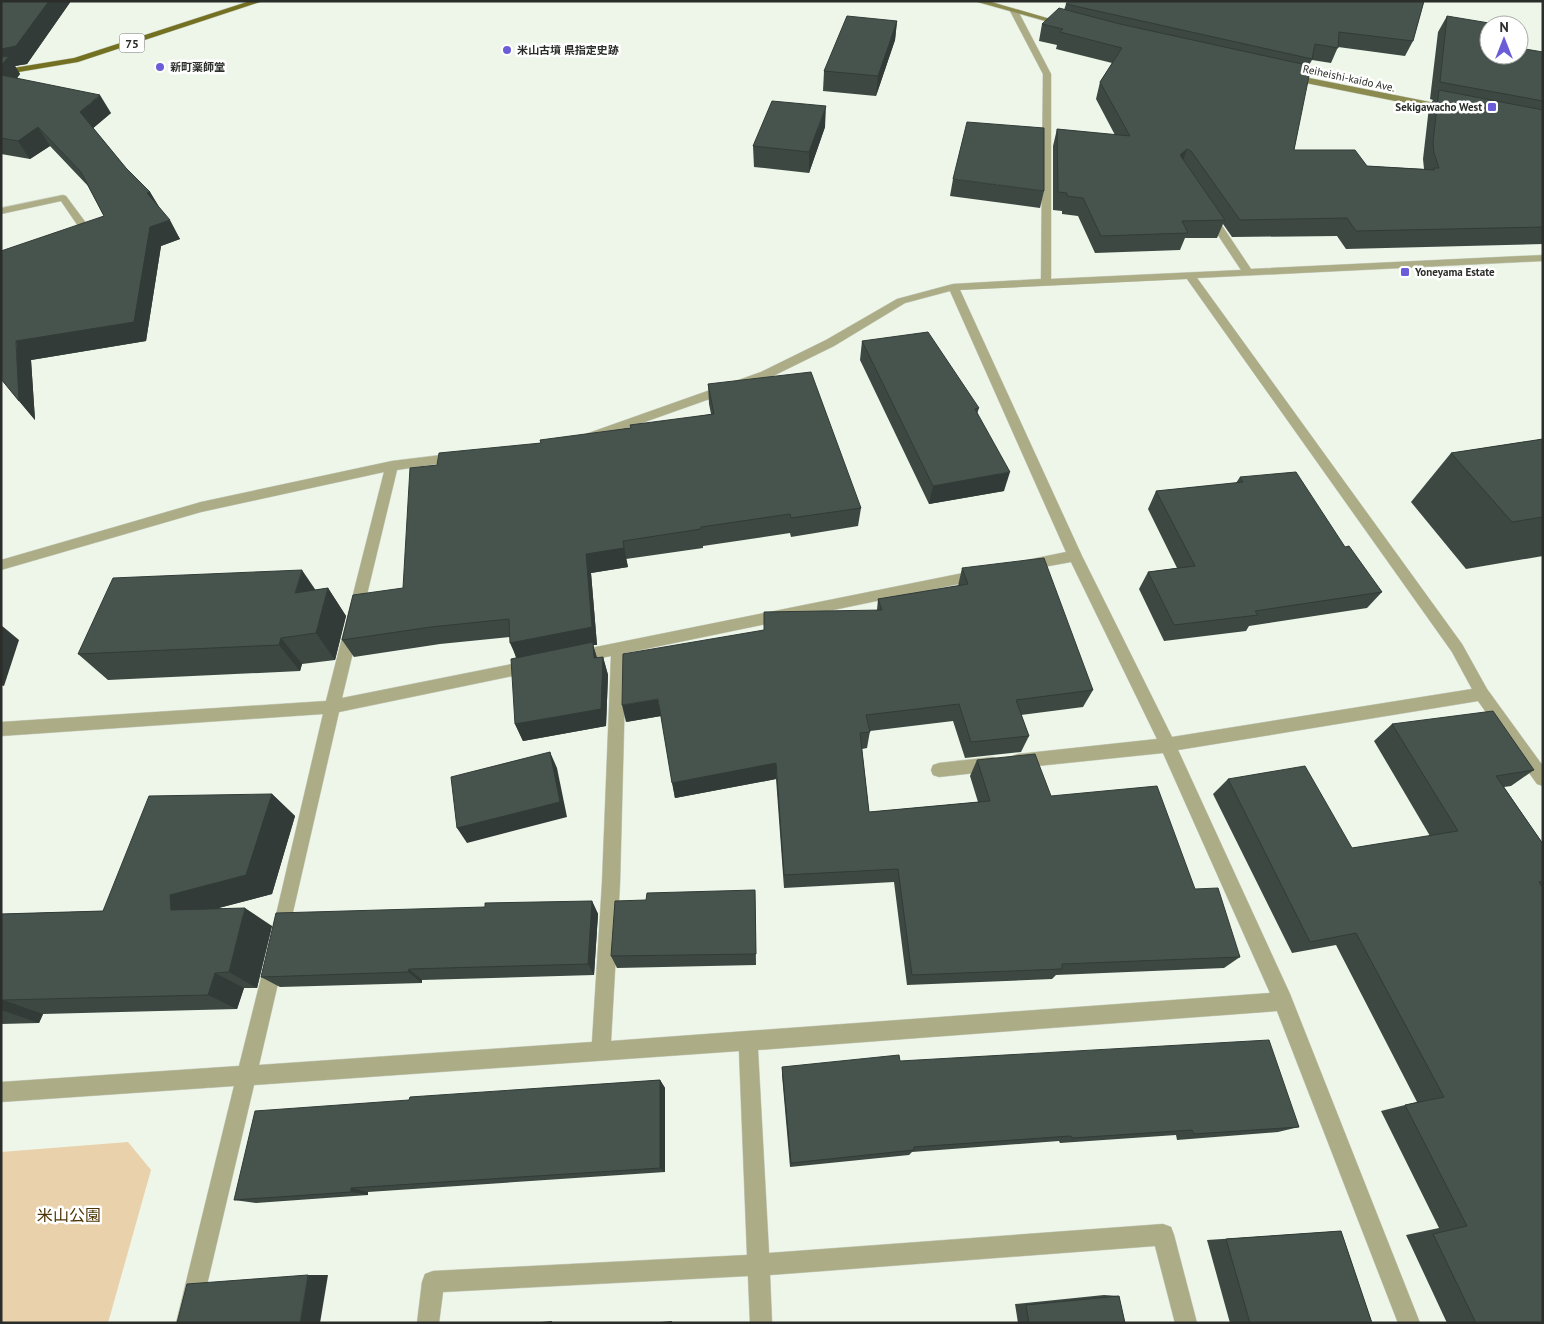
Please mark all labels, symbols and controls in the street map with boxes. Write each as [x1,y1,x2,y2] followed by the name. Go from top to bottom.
[1479,15,1529,65] north arrow
[1499,18,1509,36] text: N
[120,34,144,52] road number: 75
[517,43,619,57] place label: 米山古墳 県指定史跡
[501,44,513,56] marker: 米山古墳 県指定史跡
[170,60,225,74] place label: 新町薬師堂
[154,61,166,73] marker: 新町薬師堂
[1302,61,1396,95] street label: Reiheishi-kaido Ave.
[1395,100,1482,114] place label: Sekigawacho West
[1486,101,1498,113] marker: Sekigawacho West
[1414,265,1495,279] place label: Yoneyama Estate
[1399,266,1411,278] marker: Yoneyama Estate
[37,1205,101,1225] park label: 米山公園

